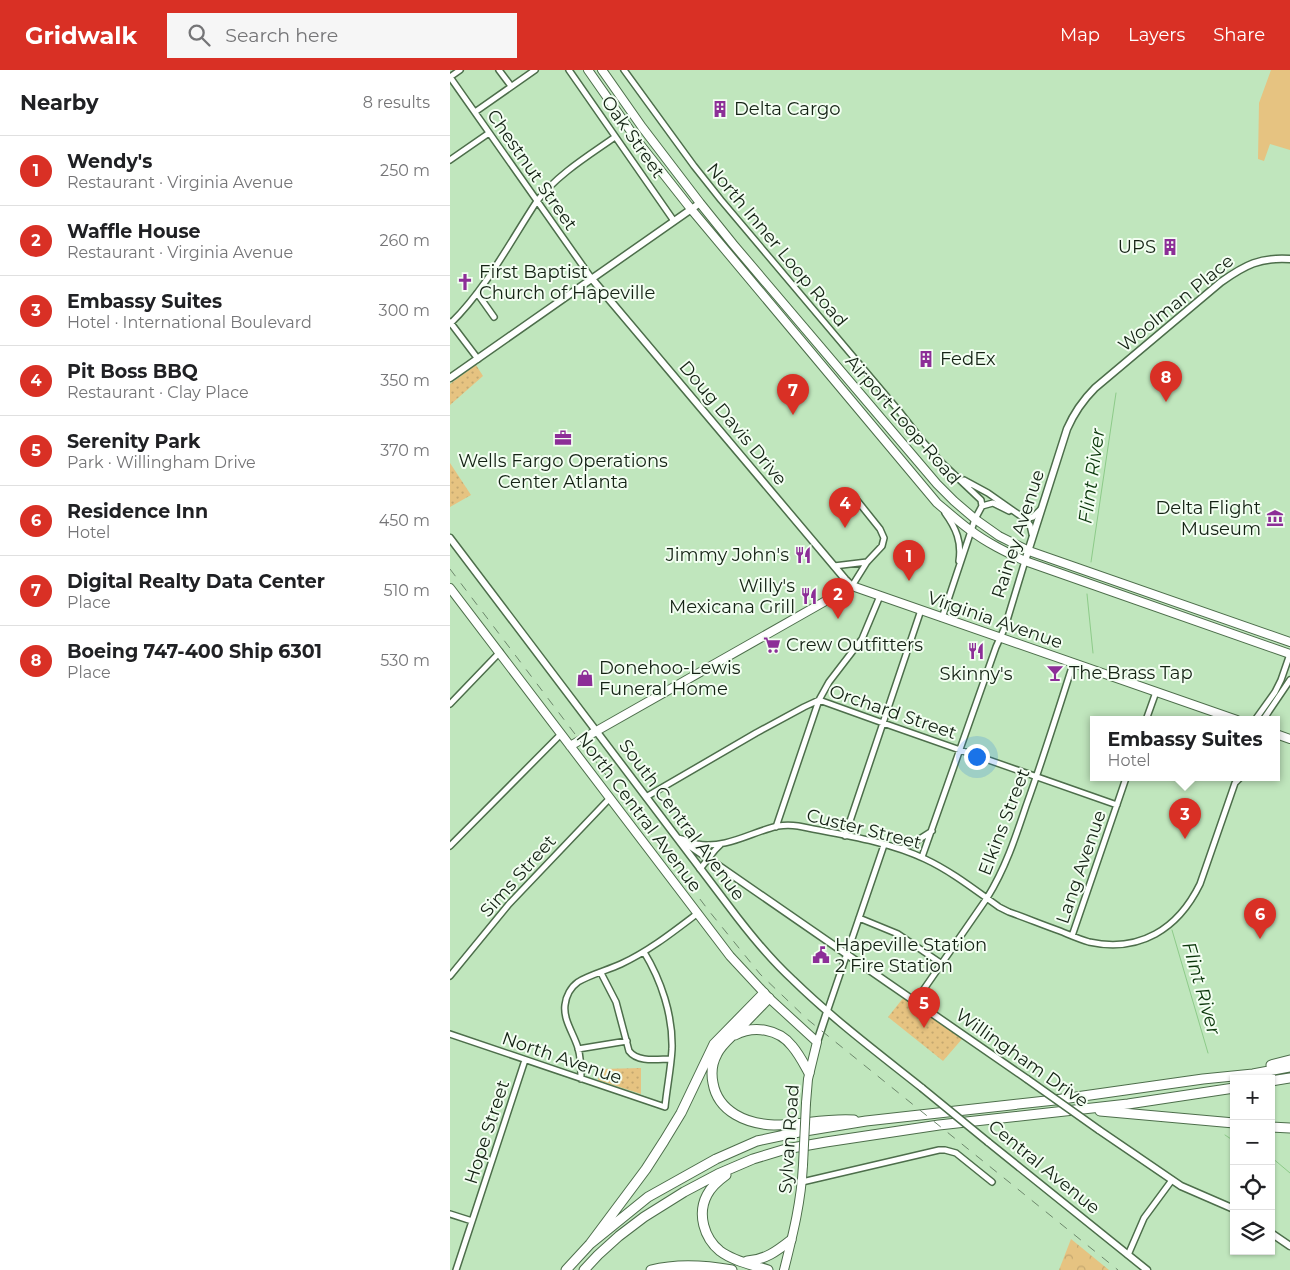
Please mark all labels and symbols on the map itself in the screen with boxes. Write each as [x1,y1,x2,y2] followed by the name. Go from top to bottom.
[597,92,669,182] street label: Oak Street
[734,98,841,120] place label: Delta Cargo
[710,99,730,119] building icon: Delta Cargo
[482,105,582,235] street label: Chestnut Street
[702,159,852,331] street label: North Inner Loop Road
[1118,236,1156,258] place label: UPS
[1160,237,1180,257] building icon: UPS
[1114,250,1238,356] street label: Woolman Place
[479,261,655,304] place label: First Baptist Church of Hapeville
[455,272,475,292] church icon: First Baptist Church of Hapeville
[940,348,996,370] place label: FedEx
[916,349,936,369] building icon: FedEx
[841,351,965,489] street label: Airport Loop Road
[674,356,792,490] street label: Doug Davis Drive
[1150,361,1182,402] pin: 8
[777,374,809,415] pin: 7
[1073,427,1110,525] water label: Flint River
[553,428,573,448] office icon: Wells Fargo Operations Center Atlanta
[458,450,668,493] place label: Wells Fargo Operations Center Atlanta
[987,467,1049,601] street label: Rainey Avenue
[829,487,861,528] pin: 4
[1155,497,1261,540] place label: Delta Flight Museum
[1265,508,1285,528] museum icon: Delta Flight Museum
[893,540,925,581] pin: 1
[665,544,789,566] place label: Jimmy John's
[793,545,813,565] restaurant icon: Jimmy John's
[669,575,795,618] place label: Willy's Mexicana Grill
[822,578,854,619] pin: 2
[799,586,819,606] restaurant icon: Willy's Mexicana Grill
[925,587,1066,653] street label: Virginia Avenue
[786,634,923,656] place label: Crew Outfitters
[762,635,782,655] supermarket icon: Crew Outfitters
[966,641,986,661] restaurant icon: Skinny's
[599,657,741,700] place label: Donehoo-Lewis Funeral Home
[1069,662,1193,684] place label: The Brass Tap
[940,663,1013,685] place label: Skinny's
[1045,663,1065,683] bar icon: The Brass Tap
[575,668,595,688] shop icon: Donehoo-Lewis Funeral Home
[826,680,960,744] street label: Orchard Street
[572,728,707,897] street label: North Central Avenue
[614,735,750,905] street label: South Central Avenue
[964,744,990,770] your location
[974,766,1034,878] street label: Elkins Street
[1169,798,1201,839] pin: 3
[804,804,924,854] street label: Custer Street
[1051,807,1111,927] street label: Lang Avenue
[475,830,561,922] street label: Sims Street
[1244,898,1276,939] pin: 6
[835,934,987,977] place label: Hapeville Station 2 Fire Station
[1177,939,1226,1038] water label: Flint River
[811,945,831,965] public building icon: Hapeville Station 2 Fire Station
[908,987,940,1028] pin: 5
[951,1004,1093,1112] street label: Willingham Drive
[499,1027,625,1089] street label: North Avenue
[460,1077,514,1187] street label: Hope Street
[774,1084,804,1194] street label: Sylvan Road
[984,1115,1104,1219] street label: Central Avenue

